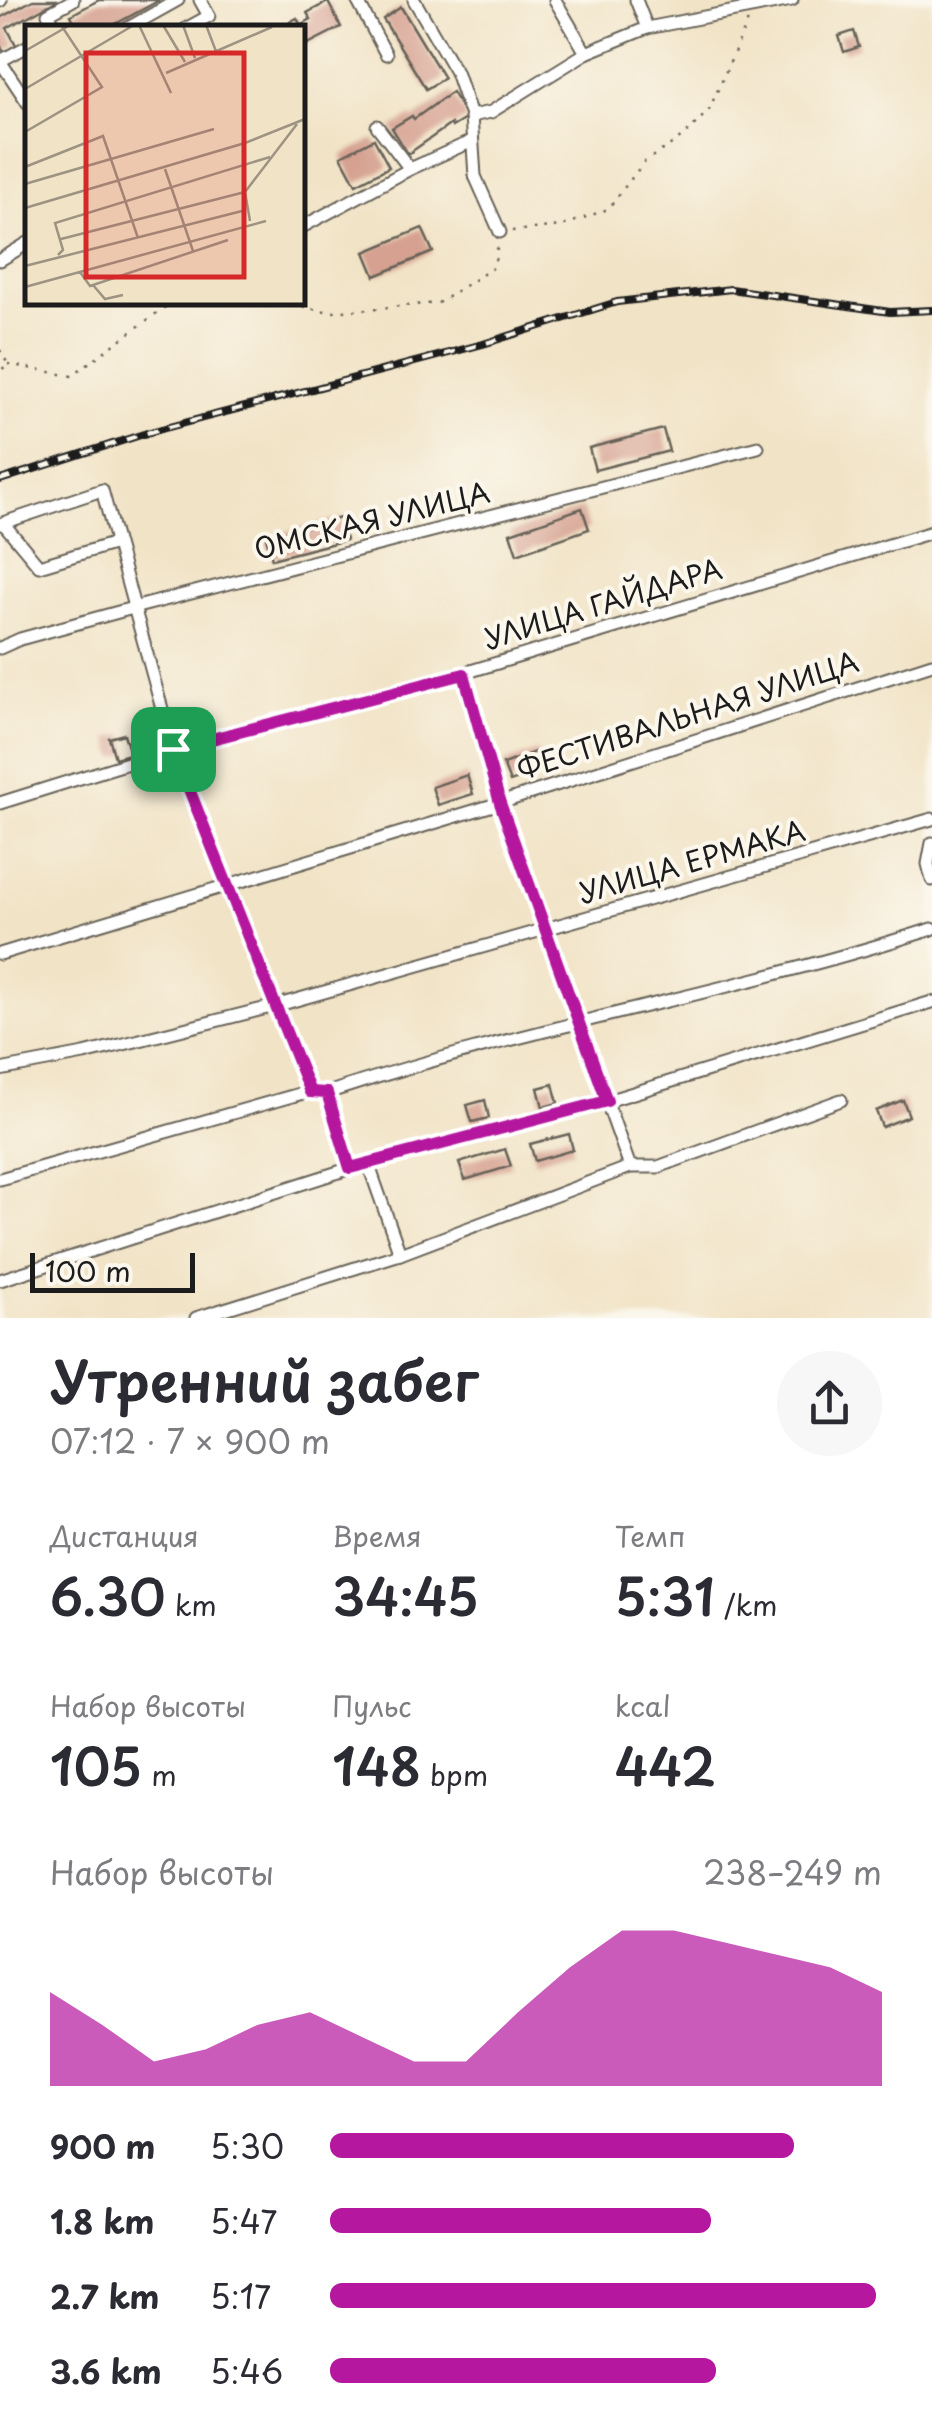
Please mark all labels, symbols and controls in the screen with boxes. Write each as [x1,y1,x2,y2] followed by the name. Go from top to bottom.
[25,25,305,305] inset map
[249,469,494,570] street label: ОМСКАЯ УЛИЦА
[478,546,727,659] street label: УЛИЦА ГАЙДАРА
[511,639,864,790] street label: ФЕСТИВАЛЬНАЯ УЛИЦА
[131,707,216,792] pin
[146,722,201,777] icon: arrive
[573,808,810,913] street label: УЛИЦА ЕРМАКА
[30,1248,195,1292] scale bar
[45,1249,131,1292] text: 100 m
[50,1338,479,1421] text: Утренний забег
[777,1351,882,1456] button: share
[50,1417,330,1465] text: 07:12 · 7 × 900 m
[50,1514,199,1557] text: Дистанция
[332,1514,422,1557] text: Время
[615,1514,685,1557] text: Темп
[50,1557,166,1633] text: 6.30
[332,1557,479,1633] text: 34:45
[615,1557,715,1633] text: 5:31
[166,1583,217,1626] text: km
[715,1583,778,1626] text: /km
[50,1684,246,1727] text: Набор высоты
[332,1684,412,1727] text: Пульс
[615,1684,671,1727] text: kcal
[50,1727,142,1803] text: 105
[332,1727,421,1803] text: 148
[615,1727,716,1803] text: 442
[142,1753,177,1796] text: m
[421,1753,488,1796] text: bpm
[50,1848,274,1896] text: Набор высоты
[703,1848,882,1896] text: 238–249 m
[50,2122,155,2170] text: 900 m
[210,2122,284,2170] text: 5:30
[50,2197,154,2245] text: 1.8 km
[210,2197,277,2245] text: 5:47
[50,2272,160,2320] text: 2.7 km
[210,2272,271,2320] text: 5:17
[50,2347,162,2395] text: 3.6 km
[210,2347,283,2395] text: 5:46

